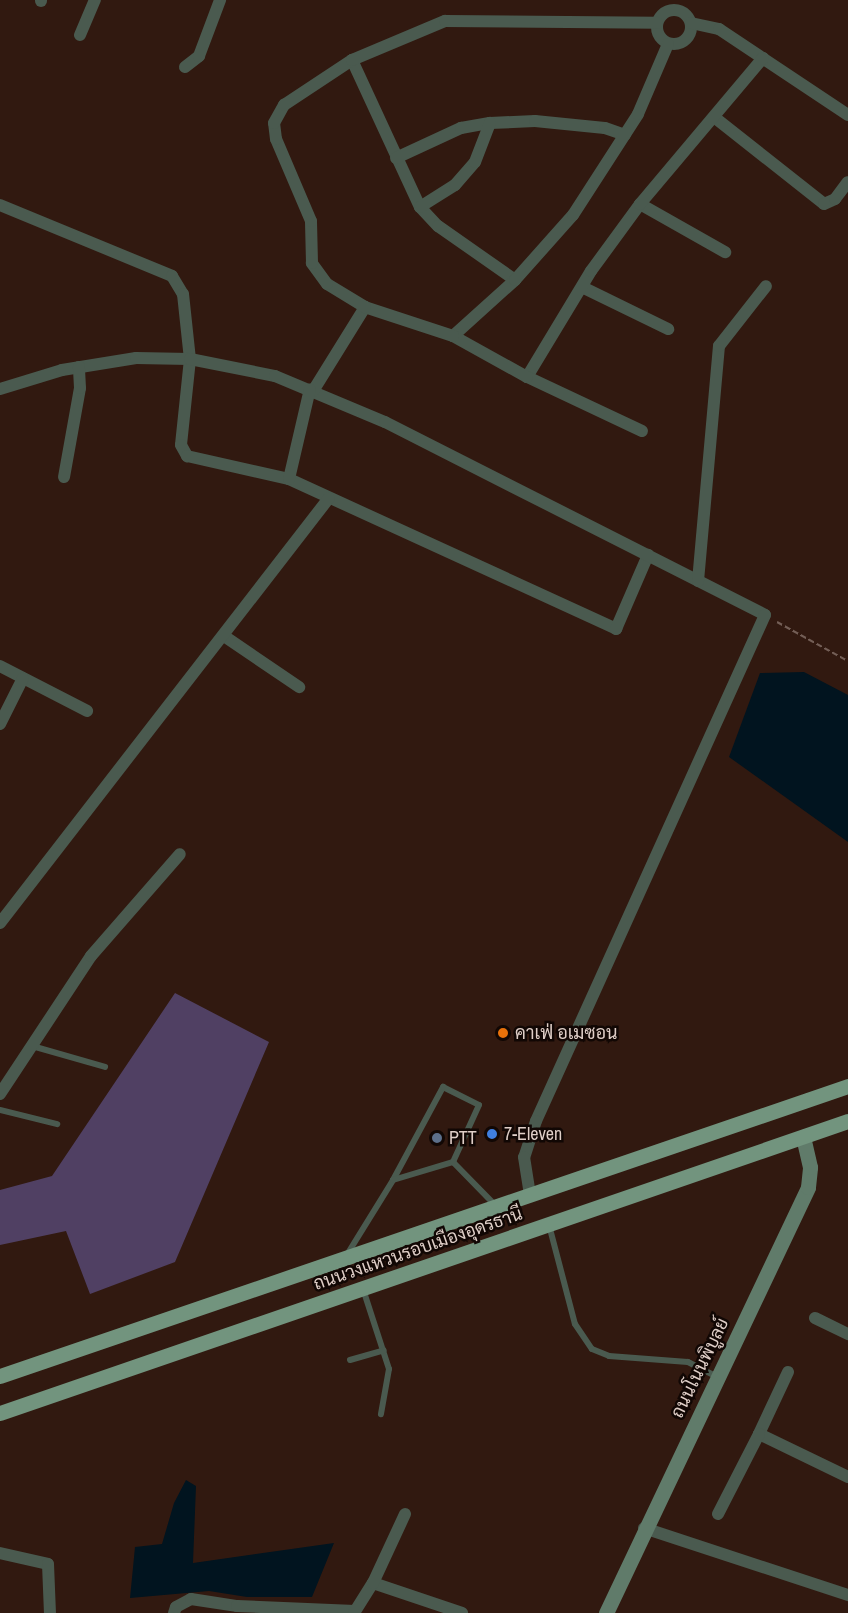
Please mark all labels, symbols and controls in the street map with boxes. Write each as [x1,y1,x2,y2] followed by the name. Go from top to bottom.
[515,1022,618,1044] place label: คาเฟ่ อเมซอน
[496,1026,510,1040] marker: คาเฟ่ อเมซอน
[504,1123,562,1145] place label: 7-Eleven
[449,1127,477,1149] place label: PTT
[485,1127,499,1141] marker: 7-Eleven
[430,1131,444,1145] marker: PTT
[311,1203,525,1295] street label: ถนนวงแหวนรอบเมืองอุดรธานี
[667,1315,733,1421] street label: ถนนโนนพิบูลย์

